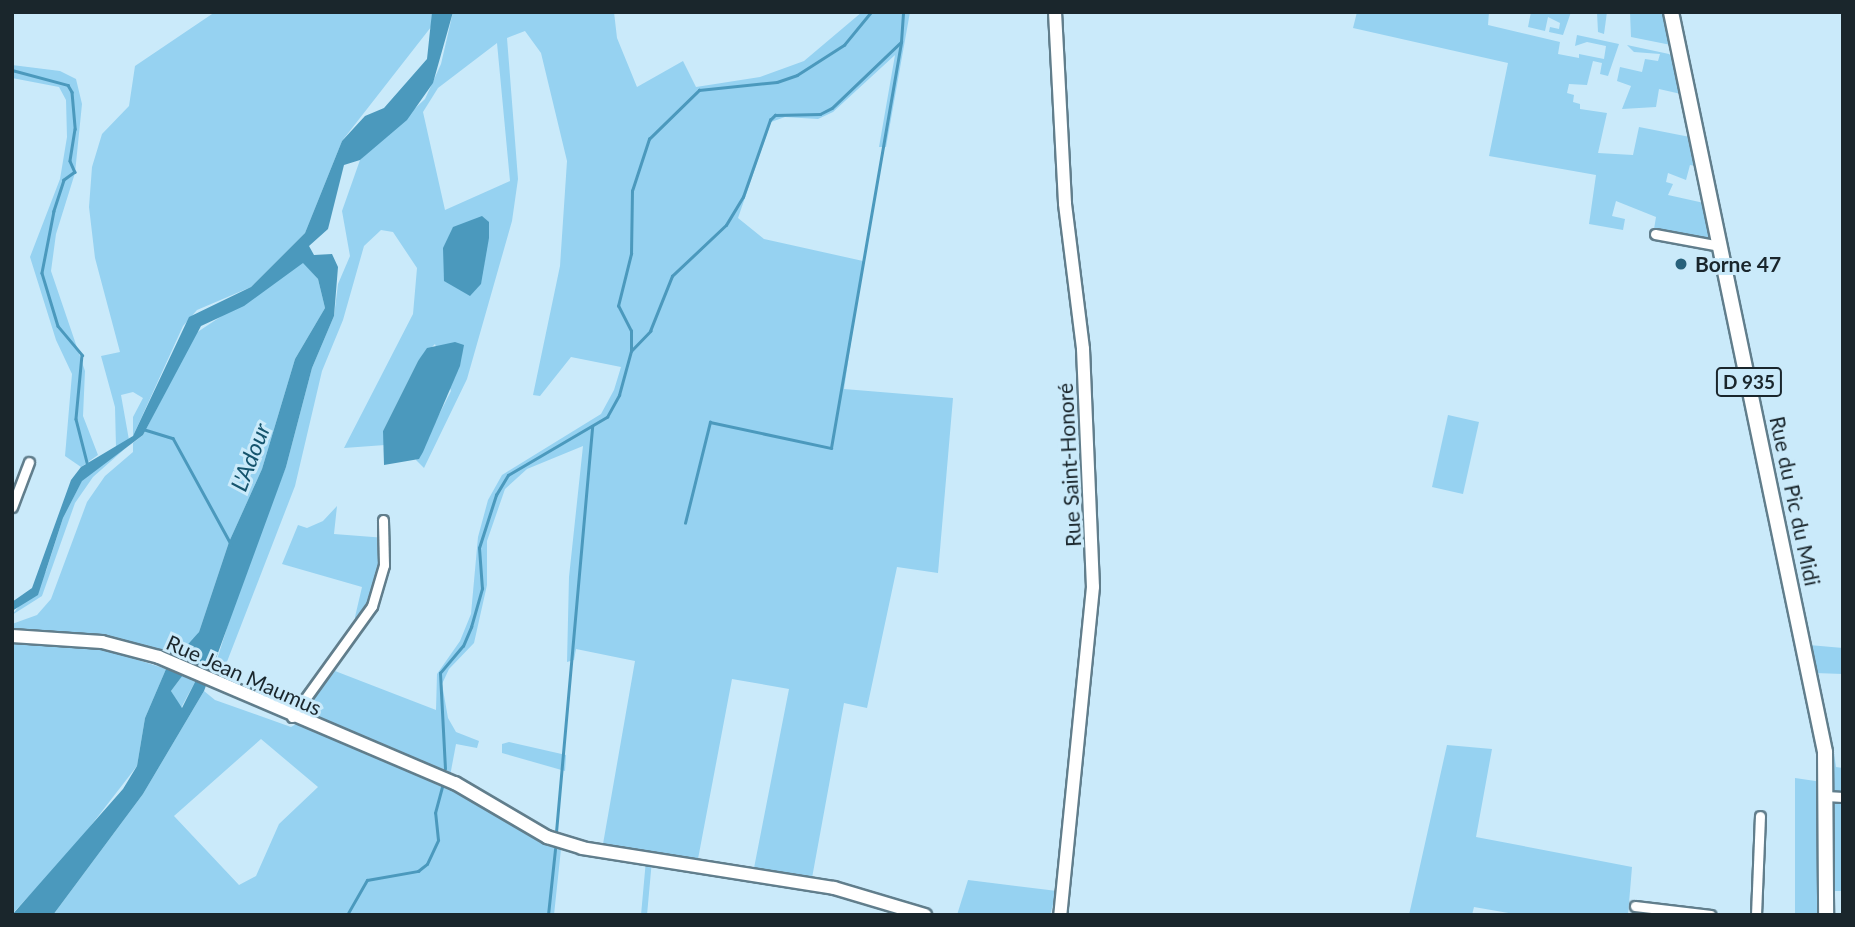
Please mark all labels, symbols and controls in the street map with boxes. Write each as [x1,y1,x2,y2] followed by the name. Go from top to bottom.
[1695,251,1781,277] place label: Borne 47
[1673,256,1689,272] marker: Borne 47
[1716,366,1782,398] road number: D 935
[1052,382,1086,548] street label: Rue Saint-Honoré
[1765,414,1825,588] street label: Rue du Pic du Midi
[225,419,275,495] water label: L'Adour
[162,629,326,721] street label: Rue Jean Maumus

